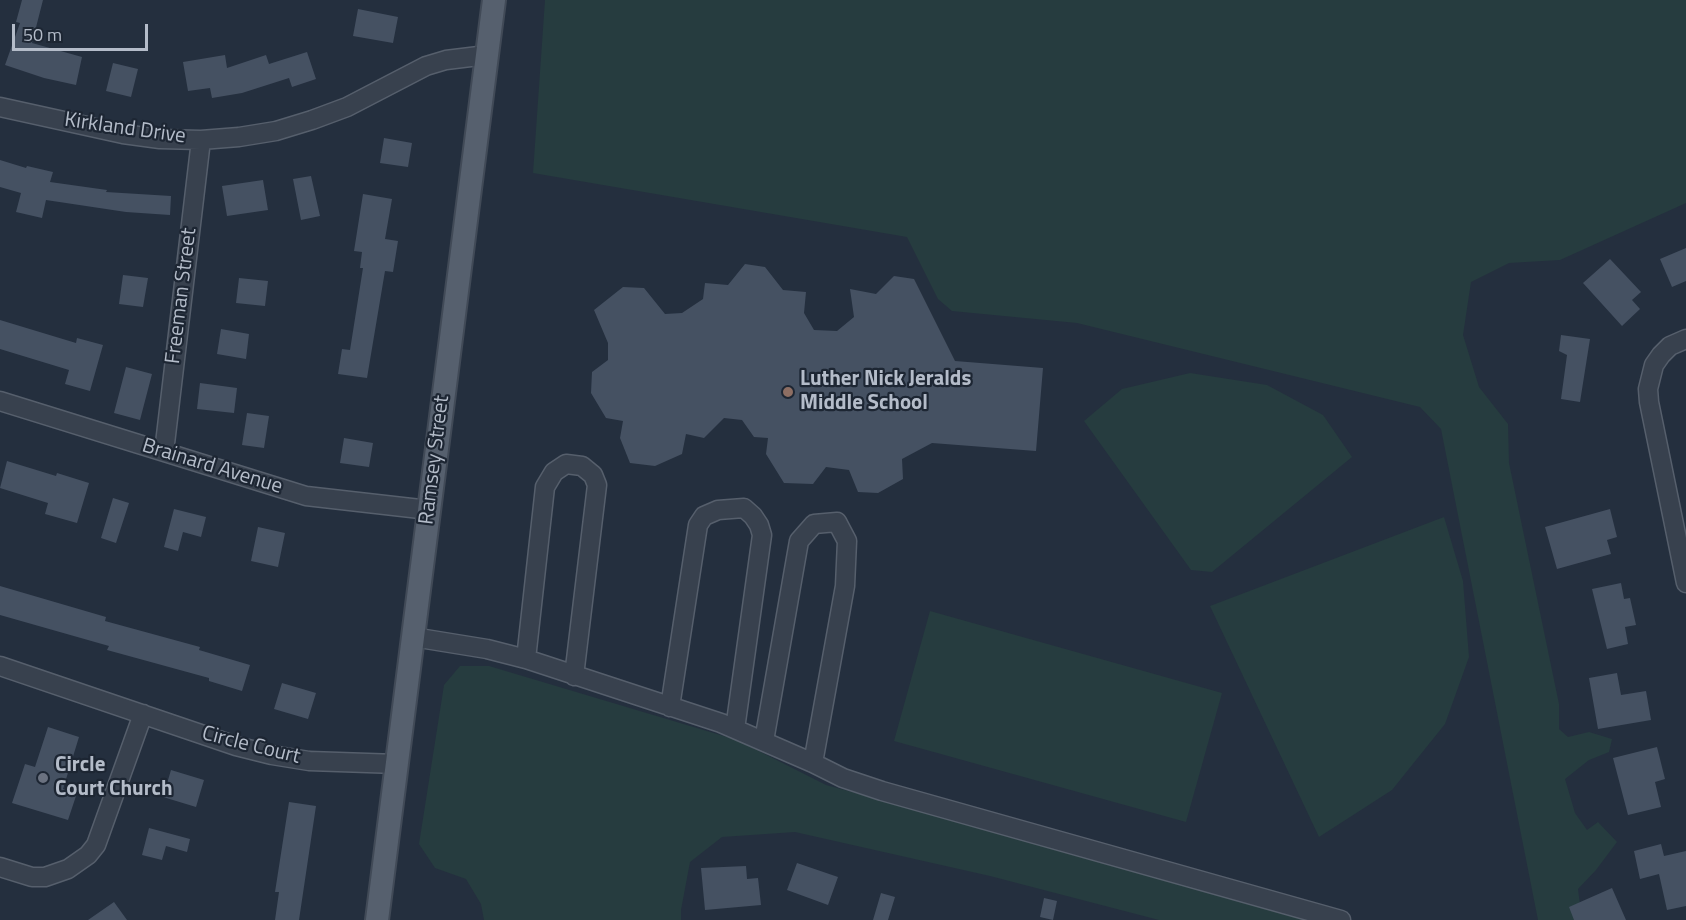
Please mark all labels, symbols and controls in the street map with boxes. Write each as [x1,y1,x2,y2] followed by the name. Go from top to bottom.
[15,12,152,50] scale bar
[23,21,62,48] text: 50 m
[63,108,187,150] street label: Kirkland Drive
[161,226,203,366] street label: Freeman Street
[800,367,971,417] place label: Luther Nick Jeralds Middle School
[781,385,795,399] marker: Luther Nick Jeralds Middle School
[415,394,455,526] street label: Ramsey Street
[139,434,285,500] street label: Brainard Avenue
[199,722,303,770] street label: Circle Court
[55,753,173,803] place label: Circle Court Church
[36,771,50,785] marker: Circle Court Church

